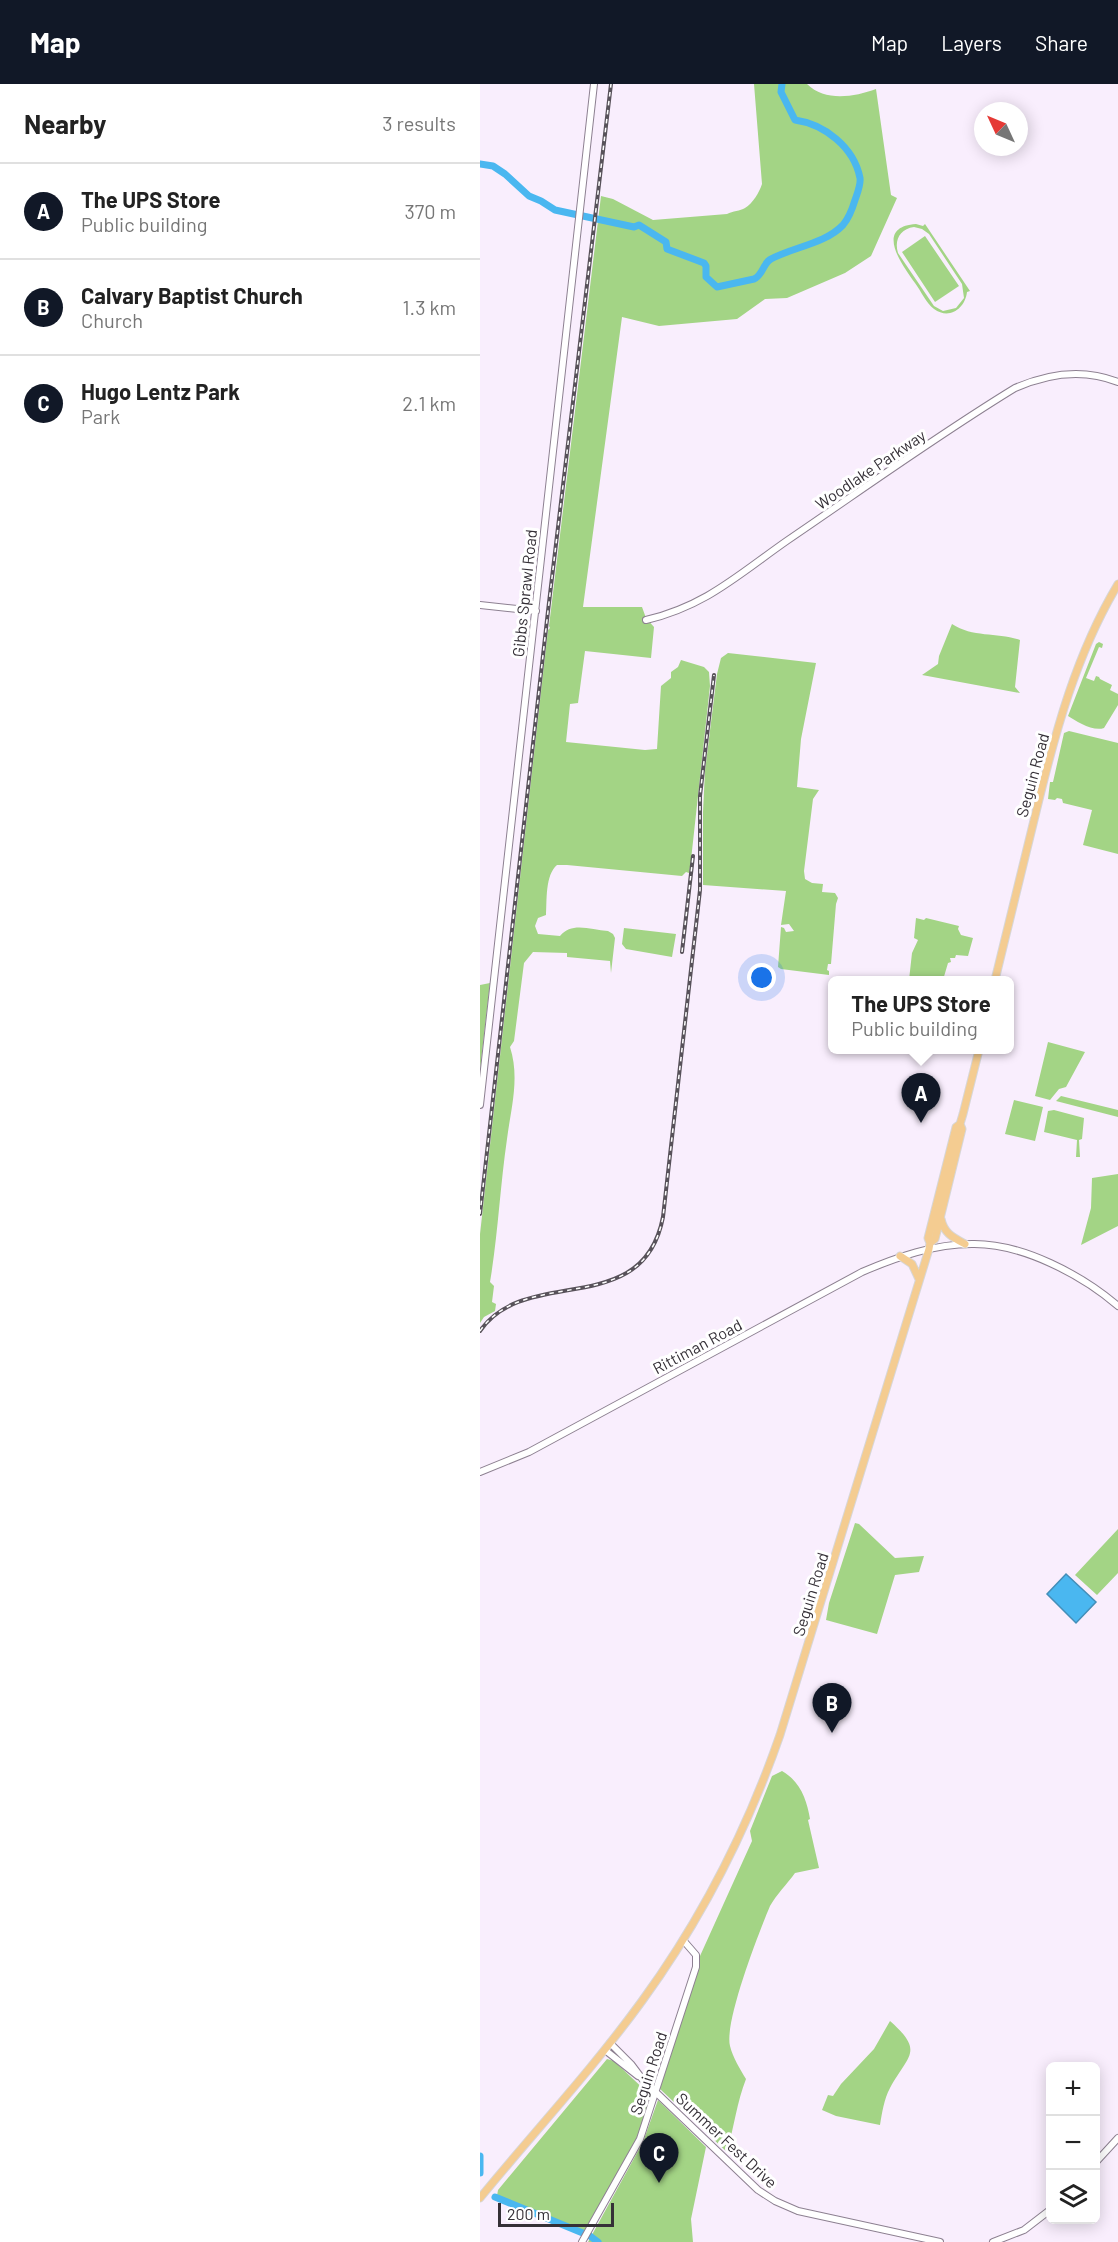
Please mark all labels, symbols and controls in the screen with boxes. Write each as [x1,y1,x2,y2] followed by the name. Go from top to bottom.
[30,25,81,59] text: Map
[871,30,908,55] text: Map
[941,30,1002,55] text: Layers
[1035,30,1088,55] text: Share
[974,102,1028,156] north arrow
[24,108,106,139] text: Nearby
[382,111,456,135] text: 3 results
[81,186,220,212] text: The UPS Store
[37,199,50,223] text: A
[404,199,456,223] text: 370 m
[81,212,207,236] text: Public building
[81,282,303,308] text: Calvary Baptist Church
[37,295,50,319] text: B
[403,295,456,319] text: 1.3 km
[81,308,143,332] text: Church
[81,378,240,404] text: Hugo Lentz Park
[37,391,50,415] text: C
[402,391,456,415] text: 2.1 km
[81,404,120,428] text: Park
[811,425,929,513] street label: Woodlake Parkway
[508,528,540,658] street label: Gibbs Sprawl Road
[1012,731,1052,819] street label: Seguin Road
[747,963,776,992] your location
[828,976,1014,1054] popup
[851,990,991,1016] text: The UPS Store
[851,1016,978,1040] text: Public building
[902,1074,940,1123] pin: A
[649,1315,745,1377] street label: Rittiman Road
[788,1550,832,1638] street label: Seguin Road
[812,1684,852,1733] pin: B
[626,2029,670,2117] street label: Seguin Road
[1046,2062,1100,2224] map controls
[1046,2062,1100,2116] button: +
[673,2088,781,2192] street label: Summer Fest Drive
[1046,2116,1100,2170] button: −
[640,2134,678,2183] pin: C
[1046,2170,1100,2224] button: layers
[498,2200,614,2228] scale bar
[507,2204,550,2223] text: 200 m

